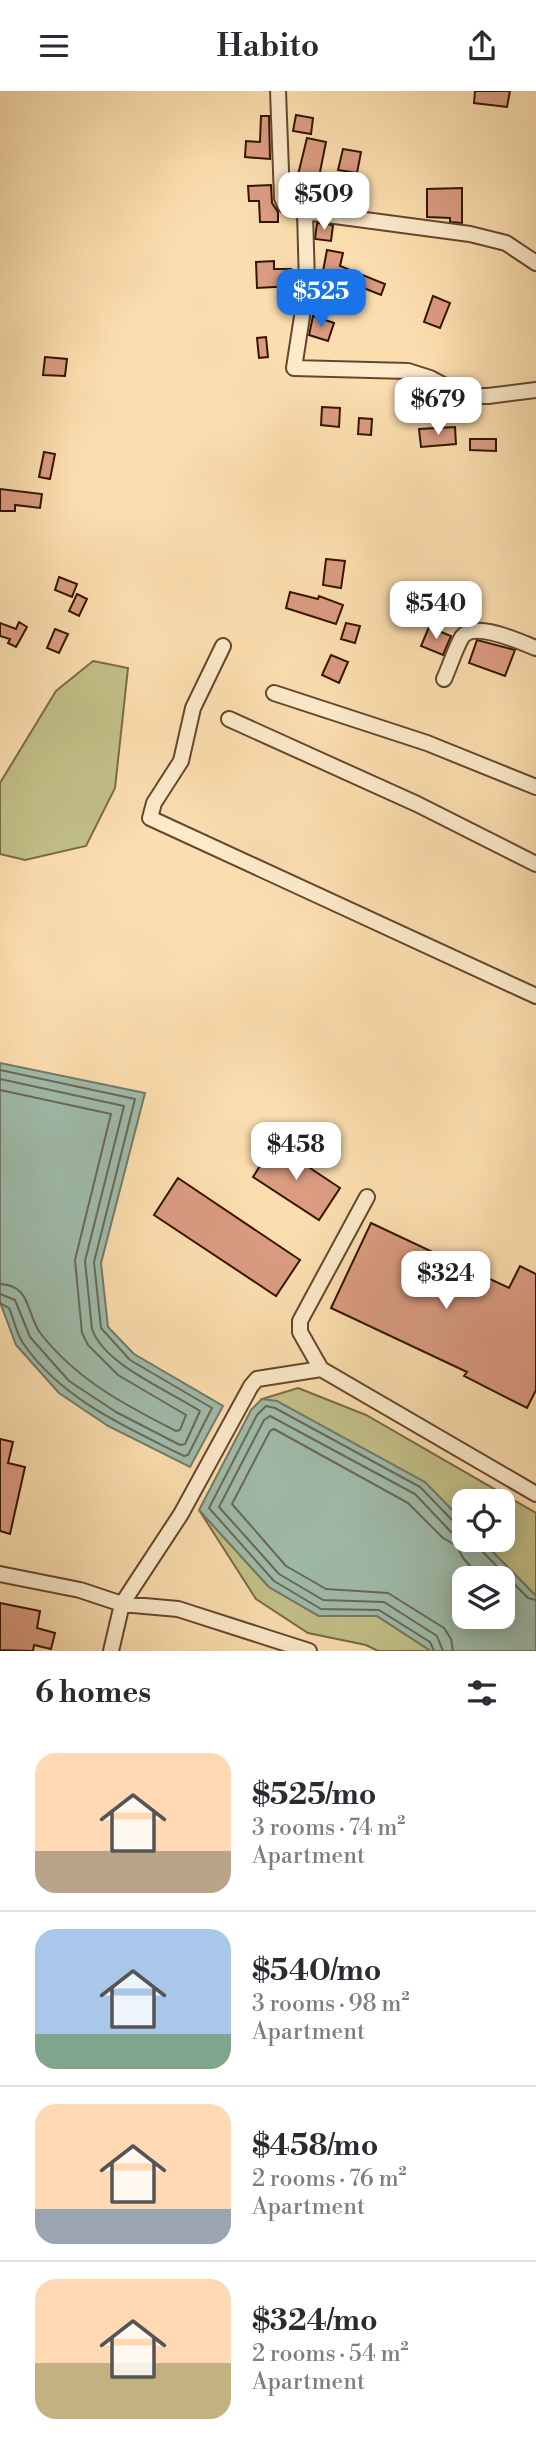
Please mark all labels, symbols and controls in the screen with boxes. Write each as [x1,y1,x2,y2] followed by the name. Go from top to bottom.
[217,26,319,66] text: Habito
[35,27,73,65] icon: menu
[463,27,501,65] icon: share
[283,173,365,232] pin: $509
[294,181,354,209] text: $509
[280,269,362,329] pin: $525
[293,278,349,306] text: $525
[397,377,479,437] pin: $679
[411,386,465,414] text: $679
[395,581,477,641] pin: $540
[406,590,466,618] text: $540
[255,1123,337,1182] pin: $458
[267,1131,325,1159] text: $458
[405,1251,487,1311] pin: $324
[417,1260,475,1288] text: $324
[452,1489,515,1629] map controls
[452,1489,515,1552] button: locate
[452,1566,515,1629] button: layers
[35,1674,151,1712] text: 6 homes
[463,1674,501,1712] icon: filters
[252,1776,376,1814] text: $525/mo
[91,1781,175,1865] icon: home
[252,1814,405,1842] text: 3 rooms · 74 m²
[252,1842,365,1870] text: Apartment
[252,1952,381,1990] text: $540/mo
[91,1957,175,2041] icon: home
[252,1990,409,2018] text: 3 rooms · 98 m²
[252,2018,365,2046] text: Apartment
[252,2127,378,2165] text: $458/mo
[91,2132,175,2216] icon: home
[252,2165,407,2193] text: 2 rooms · 76 m²
[252,2193,365,2221] text: Apartment
[252,2302,378,2340] text: $324/mo
[91,2307,175,2391] icon: home
[252,2340,409,2368] text: 2 rooms · 54 m²
[252,2368,365,2396] text: Apartment

